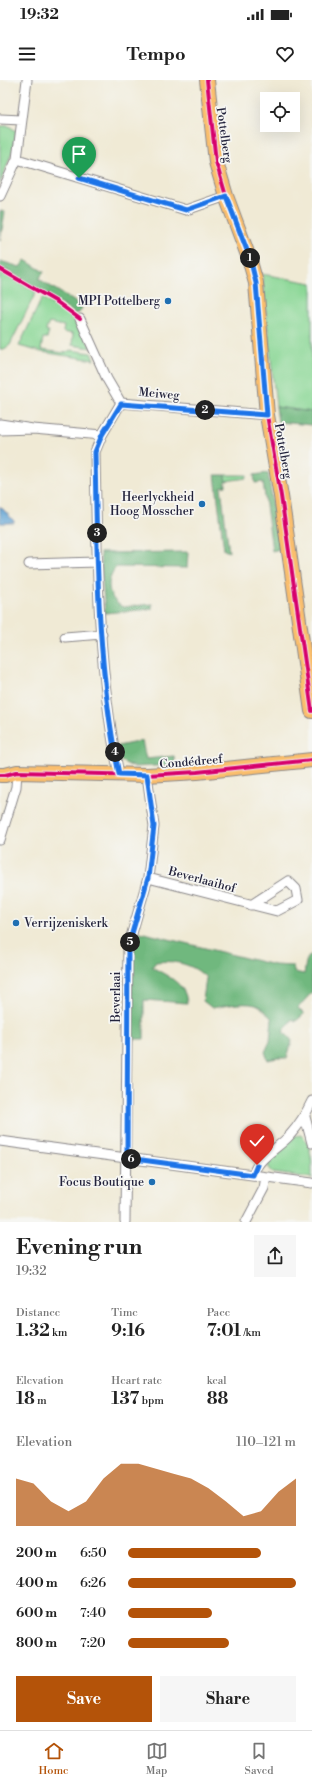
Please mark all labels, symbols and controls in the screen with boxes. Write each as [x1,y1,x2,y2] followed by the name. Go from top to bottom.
[20,5,59,24] text: 19:32
[16,43,38,65] icon: menu
[126,43,186,66] text: Tempo
[274,43,296,65] icon: heart
[260,92,300,132] map controls
[260,92,300,132] button: locate
[213,106,235,165] street label: Pottelberg
[62,137,96,178] pin
[68,143,90,165] icon: arrive
[240,248,260,268] pin: 1
[247,251,253,265] text: 1
[78,294,161,309] place label: MPI Pottelberg
[163,296,173,306] marker: MPI Pottelberg
[138,385,181,403] street label: Meiweg
[195,400,215,420] pin: 2
[202,403,208,417] text: 2
[271,422,295,481] street label: Pottelberg
[110,490,194,519] place label: Heerlyckheid Hoog Mosscher
[197,499,207,509] marker: Heerlyckheid Hoog Mosscher
[87,523,107,543] pin: 3
[94,526,100,540] text: 3
[105,742,125,762] pin: 4
[111,745,119,759] text: 4
[159,752,224,772] street label: Condédreef
[166,864,238,896] street label: Beverlaaihof
[23,916,109,931] place label: Verrijzeniskerk
[11,918,21,928] marker: Verrijzeniskerk
[120,932,140,952] pin: 5
[127,935,133,949] text: 5
[109,971,124,1023] street label: Beverlaai
[240,1124,274,1165] pin
[246,1130,268,1152] icon: check
[121,1149,141,1169] pin: 6
[128,1152,134,1166] text: 6
[59,1175,144,1190] place label: Focus Boutique
[147,1177,157,1187] marker: Focus Boutique
[16,1234,142,1261] text: Evening run
[254,1235,296,1277] button: share
[16,1263,47,1279] text: 19:32
[16,1306,60,1320] text: Distance
[111,1306,138,1320] text: Time
[207,1306,230,1320] text: Pace
[16,1320,50,1342] text: 1.32
[111,1320,145,1342] text: 9:16
[207,1320,241,1342] text: 7:01
[50,1326,67,1340] text: km
[241,1326,261,1340] text: /km
[16,1374,64,1388] text: Elevation
[111,1374,162,1388] text: Heart rate
[207,1374,227,1388] text: kcal
[16,1388,35,1410] text: 18
[111,1388,139,1410] text: 137
[207,1388,228,1410] text: 88
[35,1394,47,1408] text: m
[139,1394,164,1408] text: bpm
[16,1434,72,1450] text: Elevation
[236,1434,296,1450] text: 110–121 m
[16,1545,57,1561] text: 200 m
[80,1545,107,1561] text: 6:50
[16,1575,58,1591] text: 400 m
[80,1575,106,1591] text: 6:26
[16,1605,57,1621] text: 600 m
[80,1605,106,1621] text: 7:40
[16,1635,57,1651] text: 800 m
[80,1635,106,1651] text: 7:20
[16,1676,152,1722] button: Save
[160,1676,296,1722] button: Share
[38,1740,69,1778] tab: Home
[146,1740,168,1778] tab: Map
[245,1740,274,1778] tab: Saved

